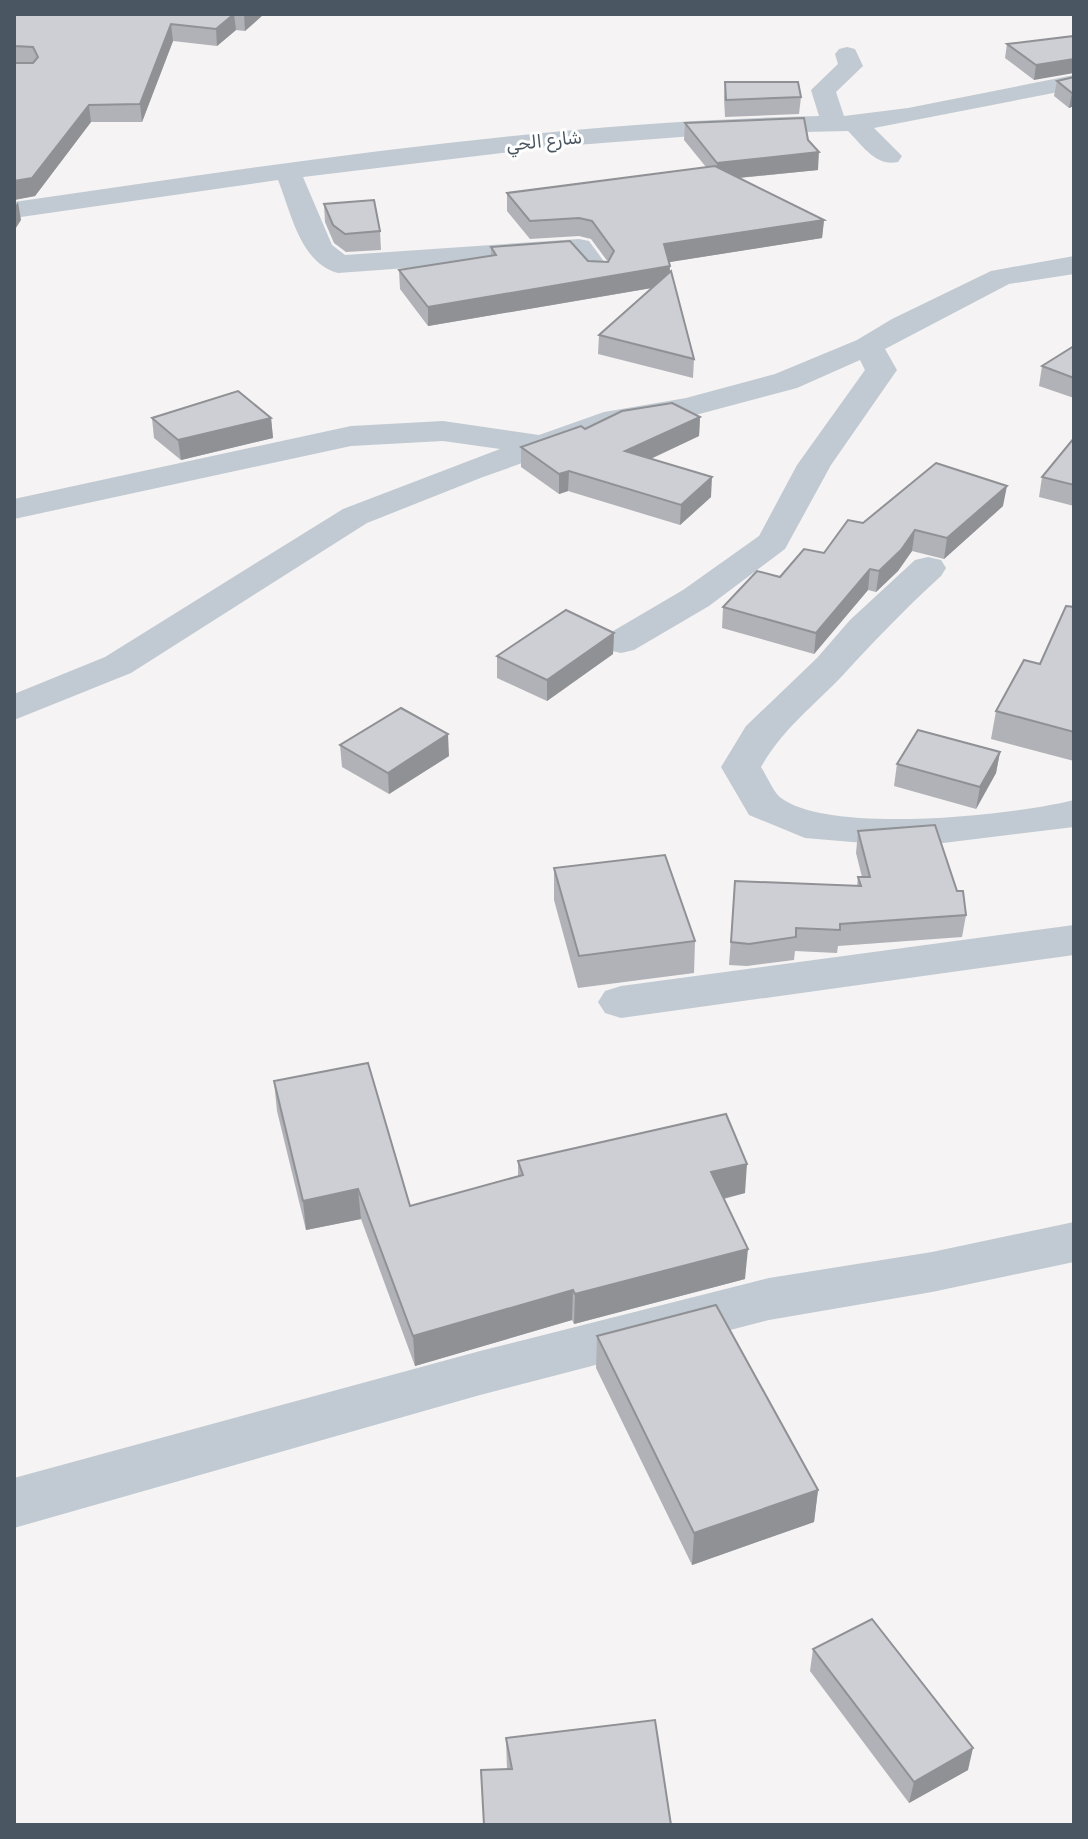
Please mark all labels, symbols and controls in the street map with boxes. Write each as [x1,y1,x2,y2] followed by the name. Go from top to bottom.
[505,126,583,158] street label: شارع الحي

